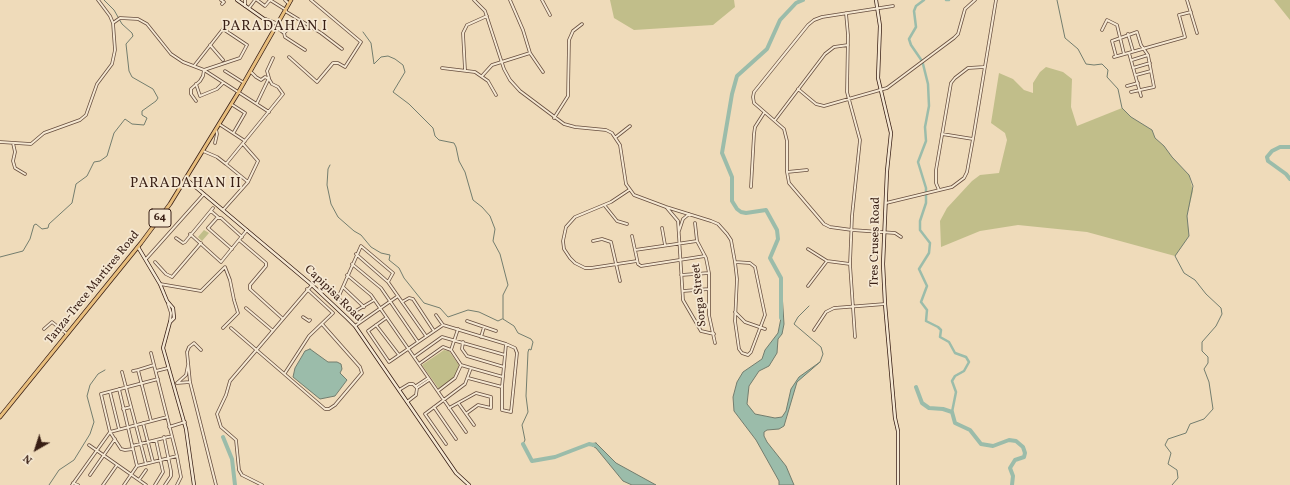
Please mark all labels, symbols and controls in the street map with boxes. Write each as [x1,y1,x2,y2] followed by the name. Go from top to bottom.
[222,19,328,35] district label: PARADAHAN I
[130,176,242,192] district label: PARADAHAN II
[868,197,884,287] street label: Tres Cruses Road
[149,209,171,227] road number: 64
[43,228,143,348] street label: Tanza-Trece Martires Road
[689,262,711,328] street label: Sorga Street
[301,263,365,325] street label: Capipisa Road
[16,429,56,469] north arrow
[20,450,36,467] text: N

